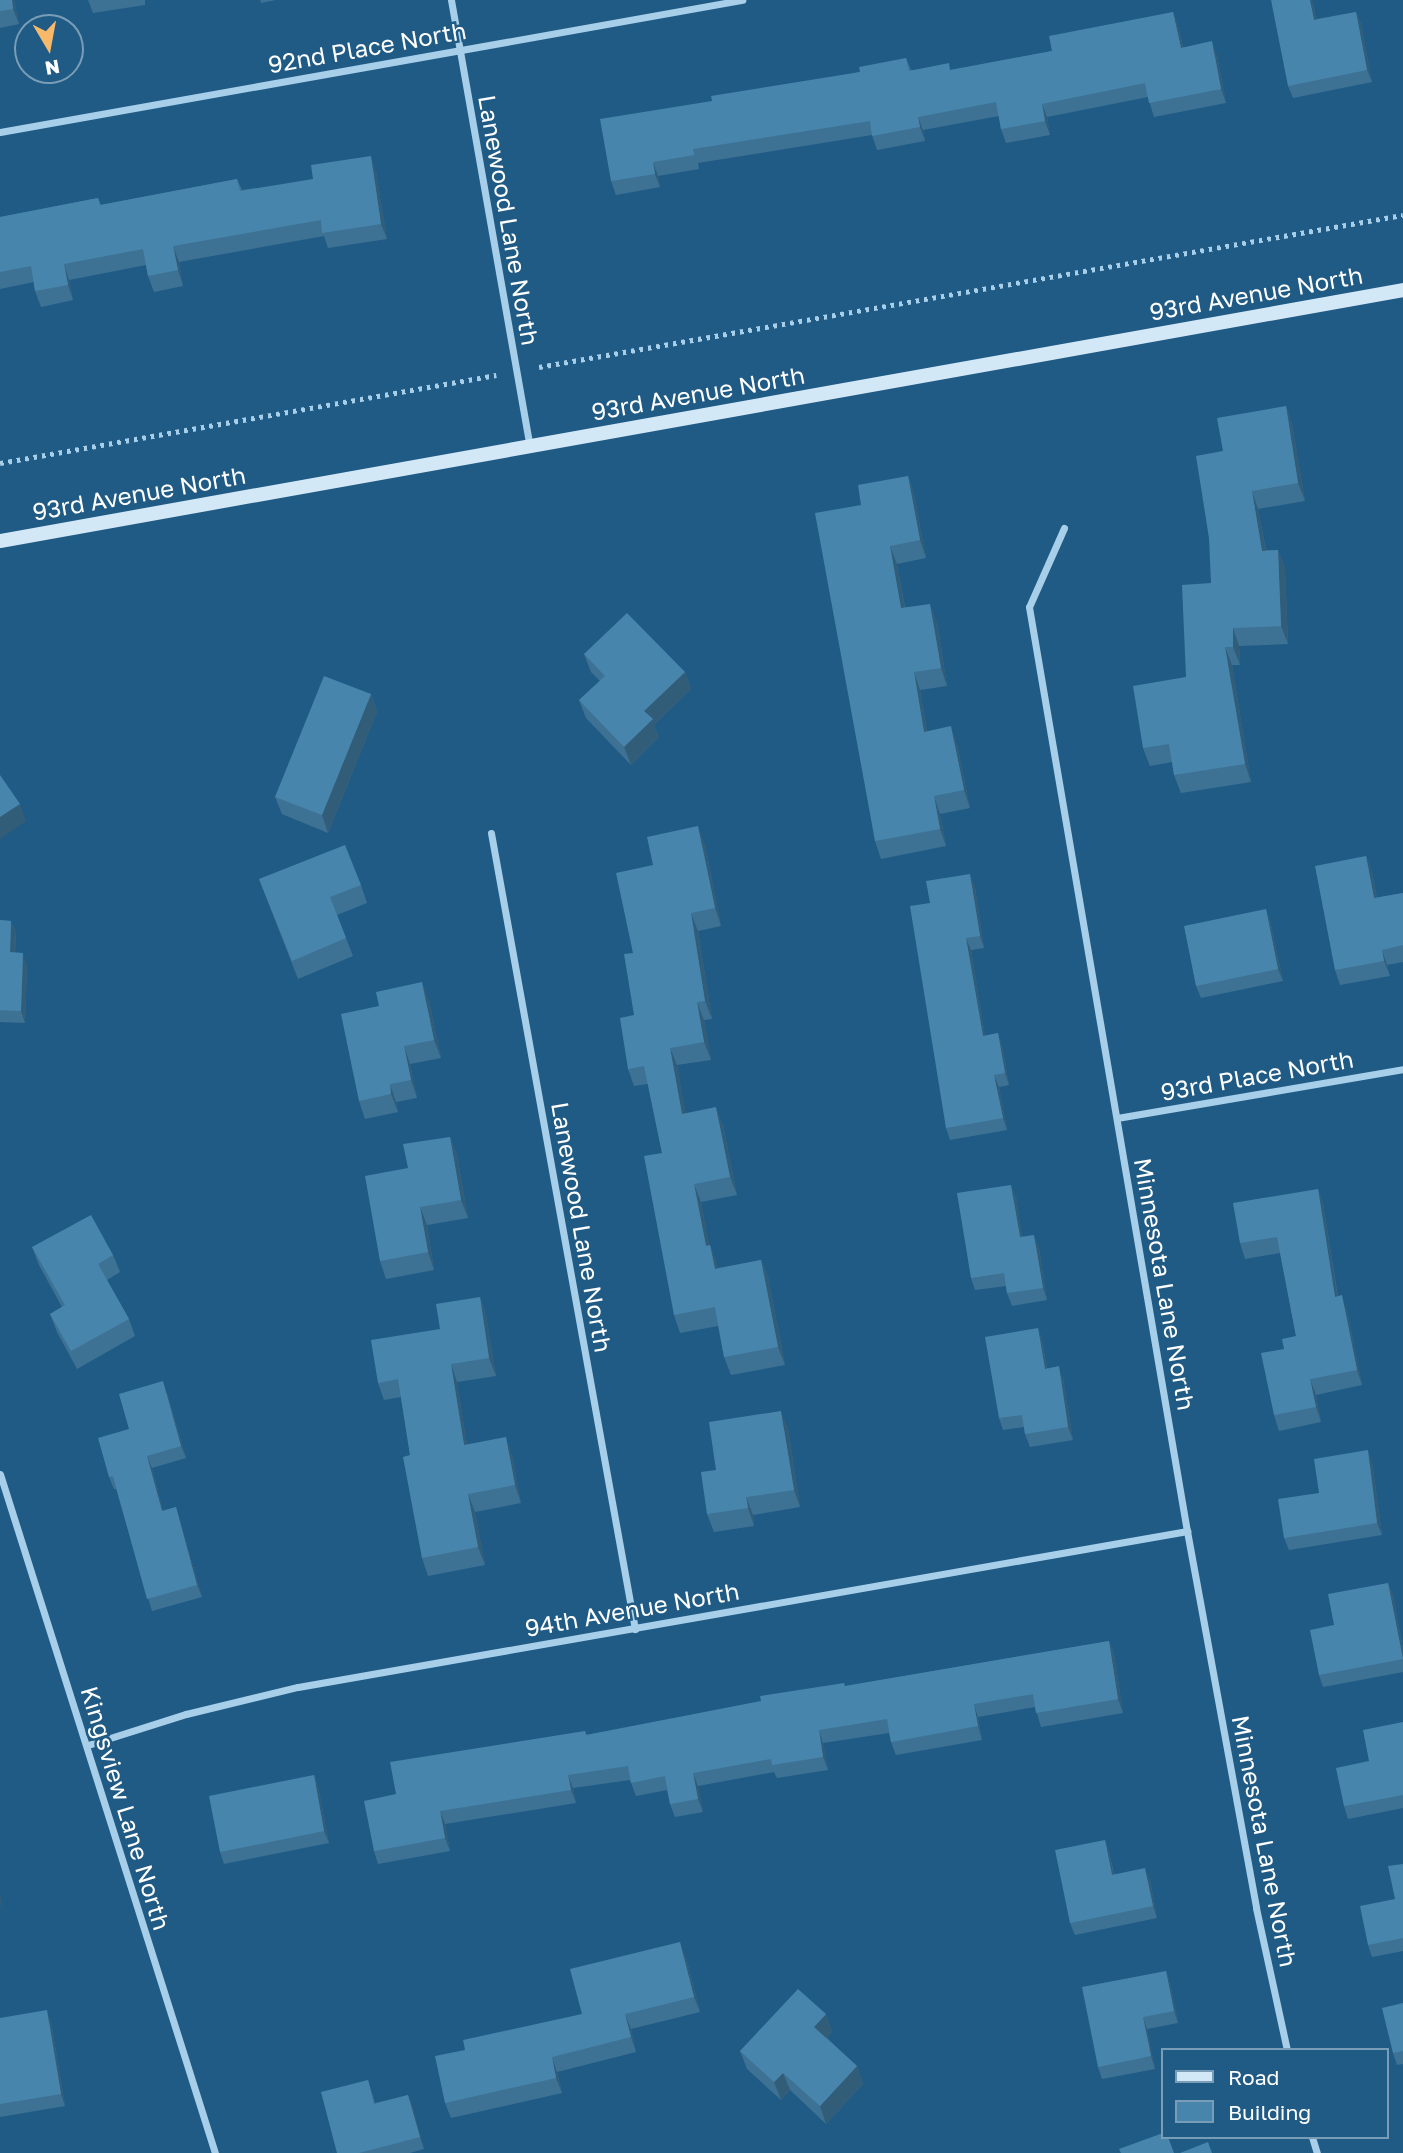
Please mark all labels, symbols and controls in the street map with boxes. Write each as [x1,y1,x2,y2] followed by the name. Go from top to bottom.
[14,14,84,84] north arrow
[266,15,468,79] street label: 92nd Place North
[43,56,62,81] text: N
[473,93,545,347] street label: Lanewood Lane North
[1147,260,1365,326] street label: 93rd Avenue North
[589,360,807,426] street label: 93rd Avenue North
[30,460,248,526] street label: 93rd Avenue North
[1158,1044,1356,1106] street label: 93rd Place North
[546,1100,618,1354] street label: Lanewood Lane North
[1129,1156,1201,1412] street label: Minnesota Lane North
[523,1576,741,1642] street label: 94th Avenue North
[75,1683,177,1933] street label: Kingsview Lane North
[1226,1713,1304,1969] street label: Minnesota Lane North
[1162,2048,1389,2139] legend
[1228,2064,1279,2090] text: Road
[1228,2099,1311,2125] text: Building

